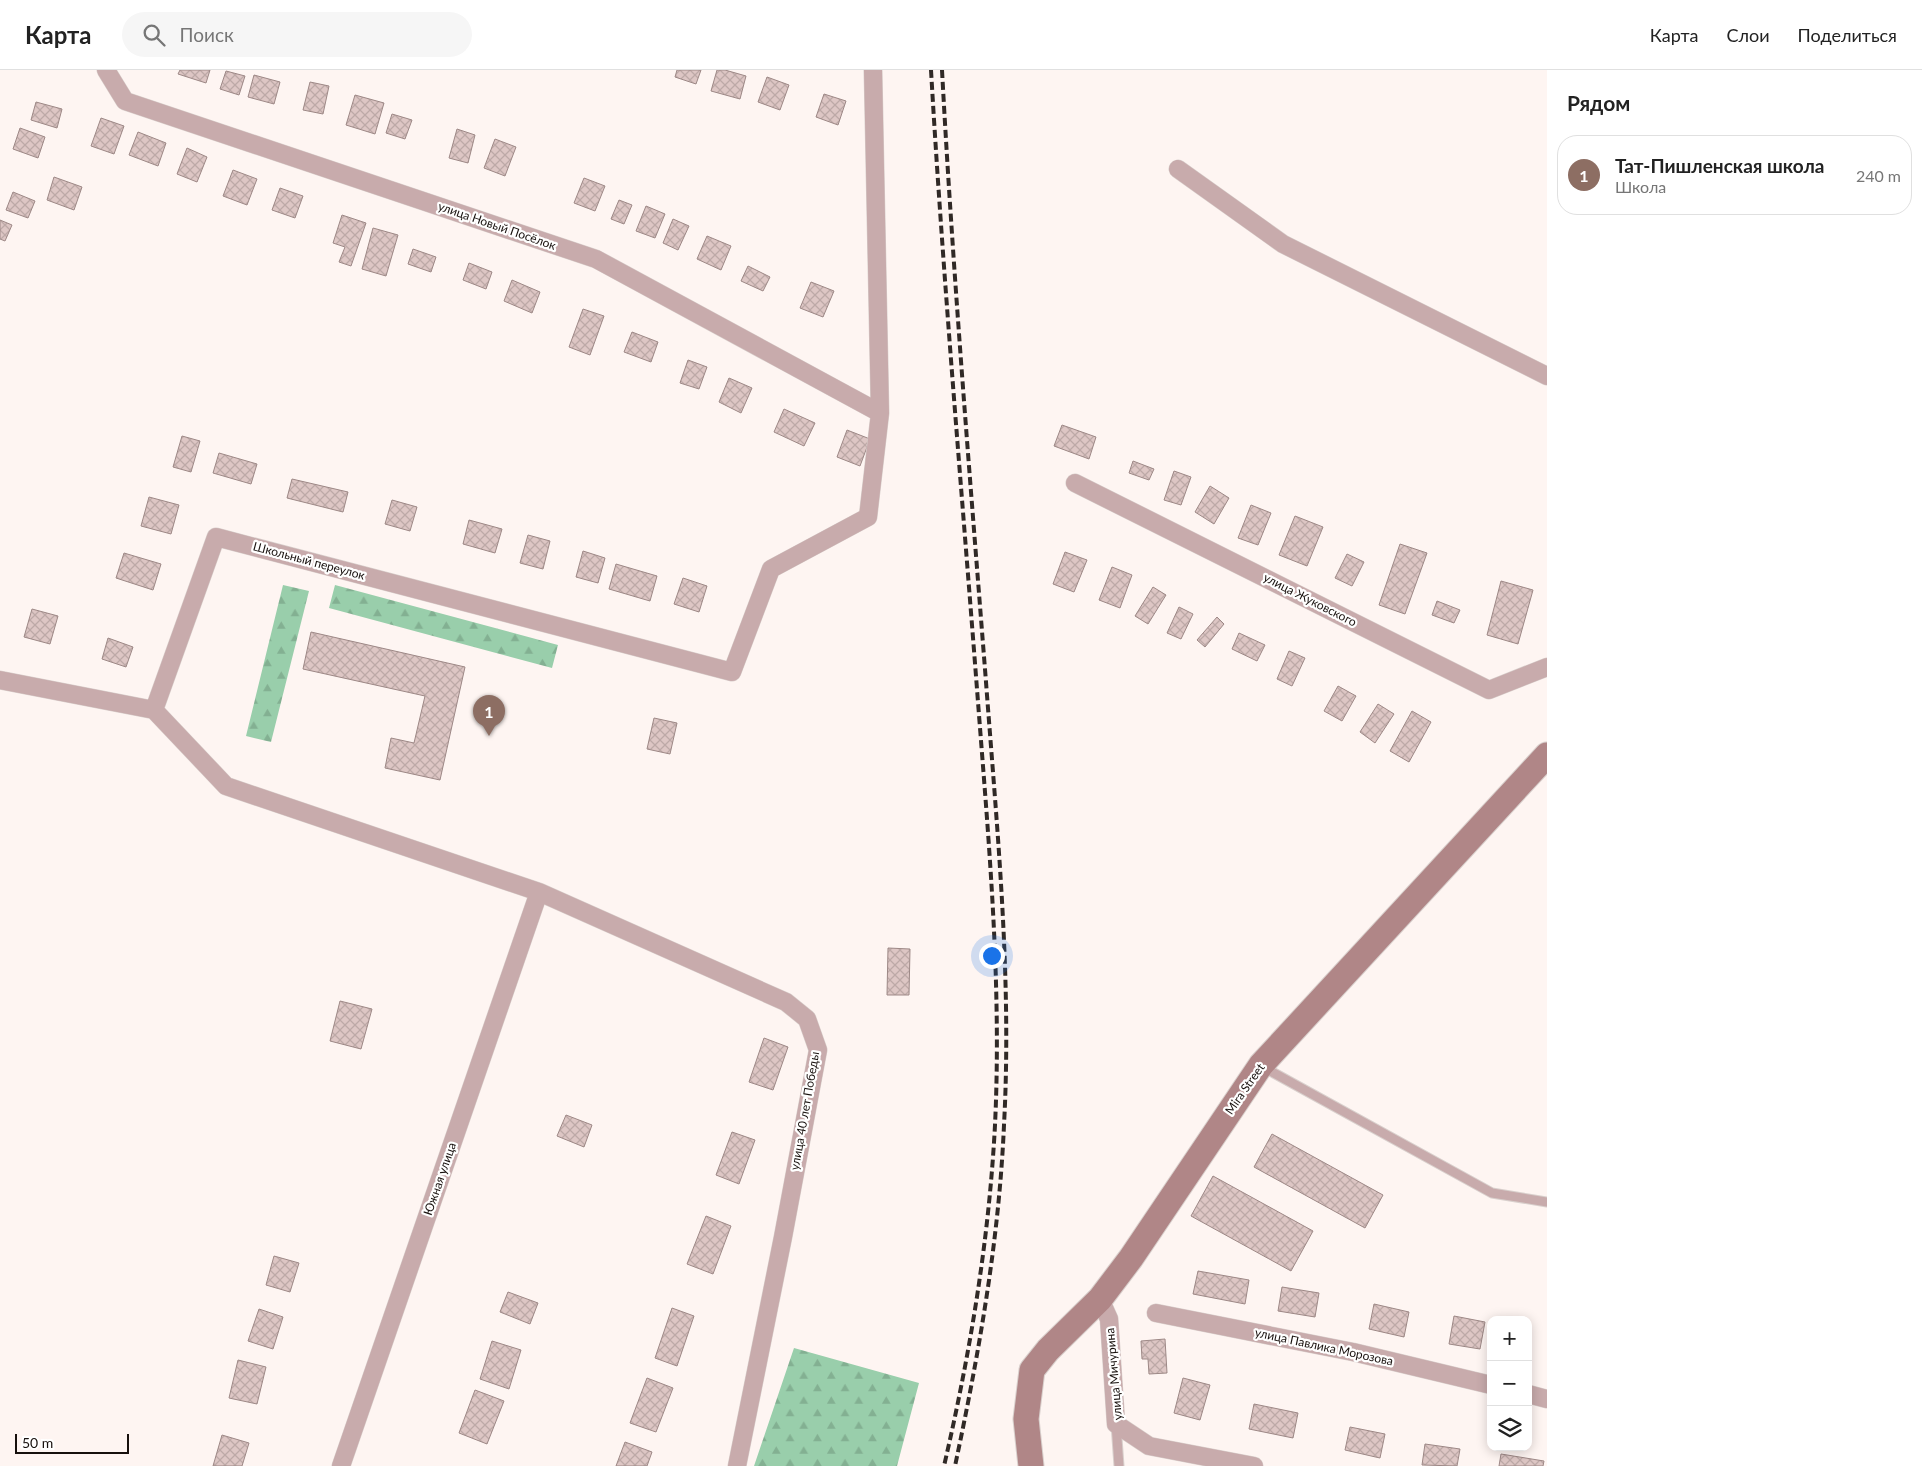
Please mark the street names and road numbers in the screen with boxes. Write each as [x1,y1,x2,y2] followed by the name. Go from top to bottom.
[436,198,559,253] street label: улица Новый Посёлок
[252,538,367,583] street label: Школьный переулок
[1261,570,1360,630] street label: улица Жуковского
[787,1050,822,1171] street label: улица 40 лет Победы
[1222,1060,1268,1117] street label: Mira Street
[420,1140,459,1217] street label: Южная улица
[1254,1325,1395,1368] street label: улица Павлика Морозова
[1102,1327,1125,1421] street label: улица Мичурина

